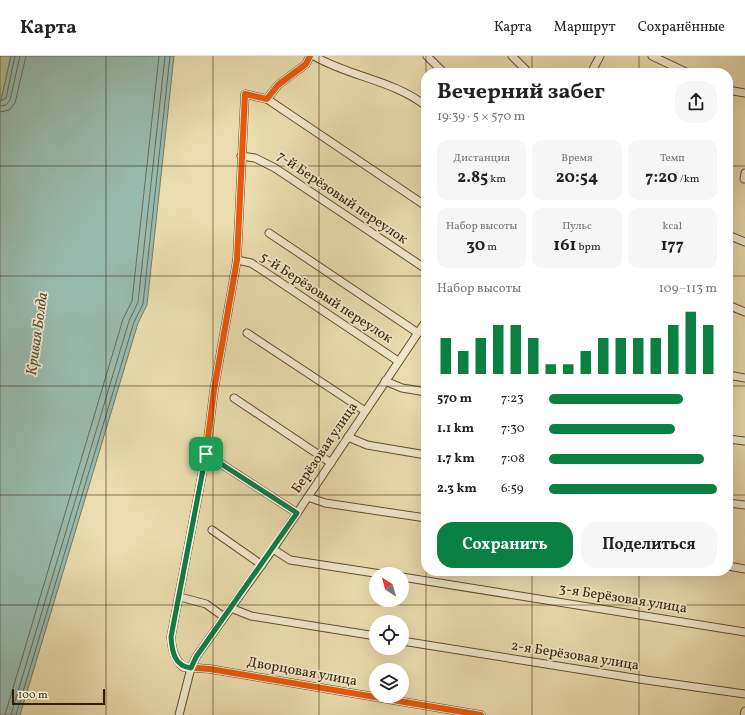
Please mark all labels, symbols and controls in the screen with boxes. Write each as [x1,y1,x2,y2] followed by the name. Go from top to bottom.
[20,15,77,41] text: Карта
[494,18,532,37] text: Карта
[554,18,616,37] text: Маршрут
[638,18,725,37] text: Сохранённые
[437,77,605,108] text: Вечерний забег
[675,81,717,123] button: share
[437,108,525,126] text: 19:39 · 5 × 570 m
[273,147,412,249] street label: 7-й Берёзовый переулок
[453,151,510,166] text: Дистанция
[561,151,593,166] text: Время
[660,151,685,166] text: Темп
[457,166,488,189] text: 2.85
[556,166,598,189] text: 20:54
[645,166,677,189] text: 7:20
[488,172,506,187] text: km
[677,172,699,187] text: /km
[446,219,517,234] text: Набор высоты
[562,219,592,234] text: Пульс
[663,219,682,234] text: kcal
[466,234,485,257] text: 30
[553,234,576,257] text: 161
[661,234,684,257] text: 177
[485,240,497,255] text: m
[576,240,601,255] text: bpm
[256,248,396,348] street label: 5-й Берёзовый переулок
[437,280,521,298] text: Набор высоты
[659,280,717,298] text: 109–113 m
[22,291,54,377] water label: Кривая Болда
[437,390,472,408] text: 570 m
[501,390,524,408] text: 7:23
[287,399,363,497] street label: Берёзовая улица
[437,420,474,438] text: 1.1 km
[501,420,525,438] text: 7:30
[189,437,223,471] pin
[195,443,217,465] icon: arrive
[437,450,475,468] text: 1.7 km
[501,450,525,468] text: 7:08
[437,480,477,498] text: 2.3 km
[501,480,523,498] text: 6:59
[437,522,573,568] button: Сохранить
[581,522,717,568] button: Поделиться
[369,567,409,607] north arrow
[369,567,409,703] map controls
[558,580,688,618] street label: 3-я Берёзовая улица
[369,615,409,655] button: locate
[509,636,641,676] street label: 2-я Берёзовая улица
[245,653,359,691] street label: Дворцовая улица
[369,663,409,703] button: layers
[12,687,105,706] scale bar
[18,688,48,703] text: 100 m

